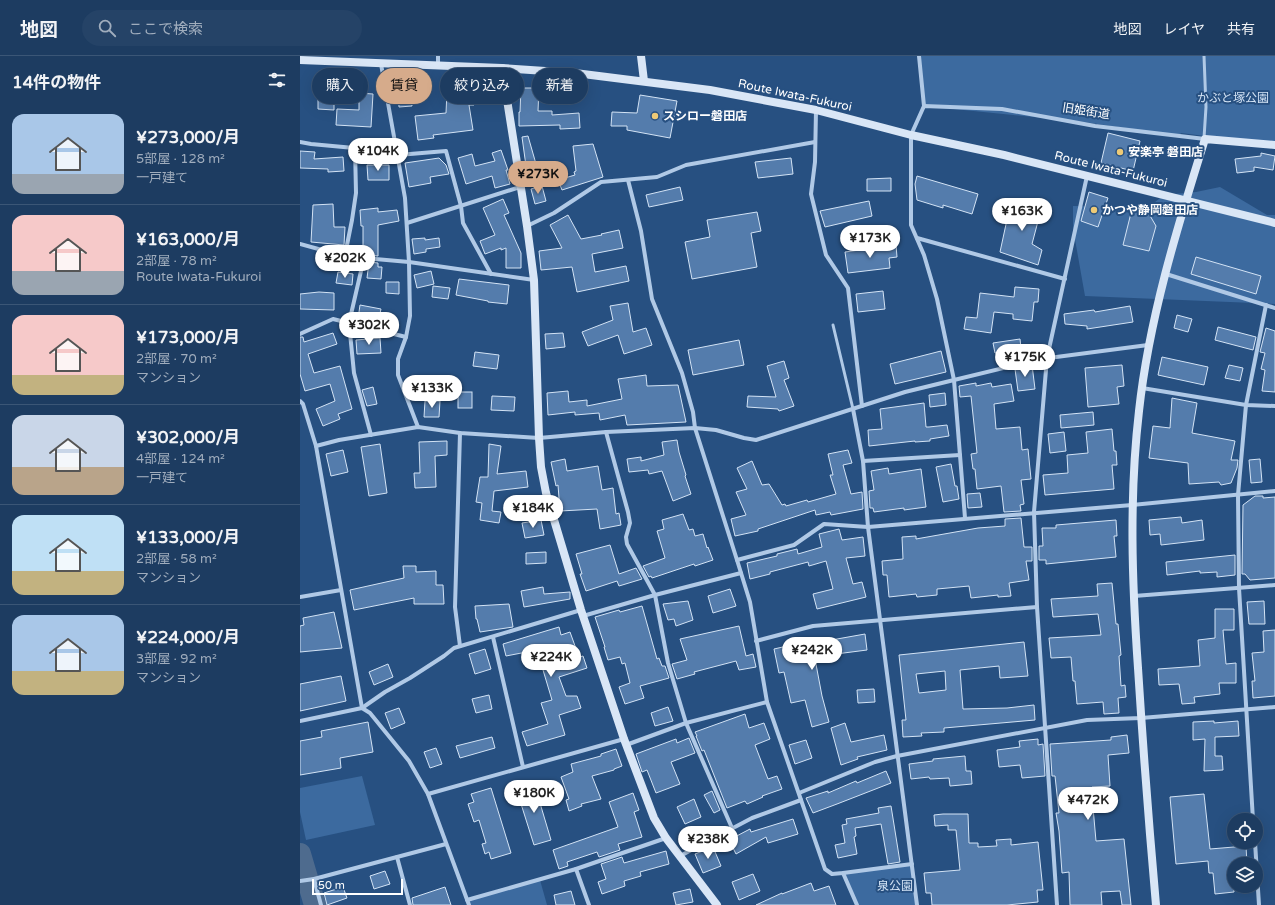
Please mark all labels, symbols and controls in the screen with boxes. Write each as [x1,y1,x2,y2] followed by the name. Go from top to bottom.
[82,10,362,46] search box
[96,17,118,39] icon: search
[20,19,58,41] text: 地図
[128,20,203,38] text: ここで検索
[1113,21,1141,38] text: 地図
[1163,21,1205,38] text: レイヤ
[1227,21,1255,38] text: 共有
[312,68,368,104] chip: 購入
[376,68,432,104] chip: 賃貸
[440,68,524,104] chip: 絞り込み
[532,68,588,104] chip: 新着
[266,69,288,91] icon: filters
[12,72,101,93] text: 14件の物件
[737,76,853,114] street label: Route Iwata-Fukuroi
[1197,91,1269,105] park label: かぶと塚公園
[1061,100,1111,122] street label: 旧姫街道
[663,109,747,123] place label: スシロー磐田店
[650,111,660,121] marker: スシロー磐田店
[136,127,240,148] text: ¥273,000/月
[44,130,92,178] icon: home
[350,138,406,172] pin: ¥104K
[357,143,399,159] text: ¥104K
[1128,145,1203,159] place label: 安楽亭 磐田店
[1115,147,1125,157] marker: 安楽亭 磐田店
[1053,148,1169,190] street label: Route Iwata-Fukuroi
[136,151,225,167] text: 5部屋 · 128 m²
[510,161,566,195] pin: ¥273K
[517,166,559,182] text: ¥273K
[136,170,188,186] text: 一戸建て
[994,198,1050,232] pin: ¥163K
[1001,203,1043,219] text: ¥163K
[1102,203,1198,217] place label: かつや静岡磐田店
[1089,205,1099,215] marker: かつや静岡磐田店
[842,225,898,259] pin: ¥173K
[136,229,240,250] text: ¥163,000/月
[849,230,891,246] text: ¥173K
[44,231,92,279] icon: home
[317,245,373,279] pin: ¥202K
[324,250,366,266] text: ¥202K
[136,253,217,269] text: 2部屋 · 78 m²
[136,269,262,285] text: Route Iwata-Fukuroi
[341,312,397,346] pin: ¥302K
[348,317,390,333] text: ¥302K
[136,327,240,348] text: ¥173,000/月
[44,331,92,379] icon: home
[997,344,1053,378] pin: ¥175K
[1004,349,1046,365] text: ¥175K
[136,351,217,367] text: 2部屋 · 70 m²
[136,370,201,386] text: マンション
[404,375,460,409] pin: ¥133K
[411,380,453,396] text: ¥133K
[136,427,240,448] text: ¥302,000/月
[44,431,92,479] icon: home
[136,451,225,467] text: 4部屋 · 124 m²
[136,470,188,486] text: 一戸建て
[505,495,561,529] pin: ¥184K
[512,500,554,516] text: ¥184K
[136,527,240,548] text: ¥133,000/月
[44,531,92,579] icon: home
[136,551,217,567] text: 2部屋 · 58 m²
[136,570,201,586] text: マンション
[136,627,240,648] text: ¥224,000/月
[44,631,92,679] icon: home
[784,637,840,671] pin: ¥242K
[791,642,833,658] text: ¥242K
[523,644,579,678] pin: ¥224K
[530,649,572,665] text: ¥224K
[136,651,217,667] text: 3部屋 · 92 m²
[136,670,201,686] text: マンション
[506,780,562,814] pin: ¥180K
[513,785,555,801] text: ¥180K
[1060,787,1116,821] pin: ¥472K
[1067,792,1109,808] text: ¥472K
[1227,813,1263,893] map controls
[1227,813,1263,849] button: locate
[680,826,736,860] pin: ¥238K
[687,831,729,847] text: ¥238K
[1227,857,1263,893] button: layers
[312,877,403,896] scale bar
[318,879,345,892] text: 50 m
[877,879,913,893] park label: 泉公園

